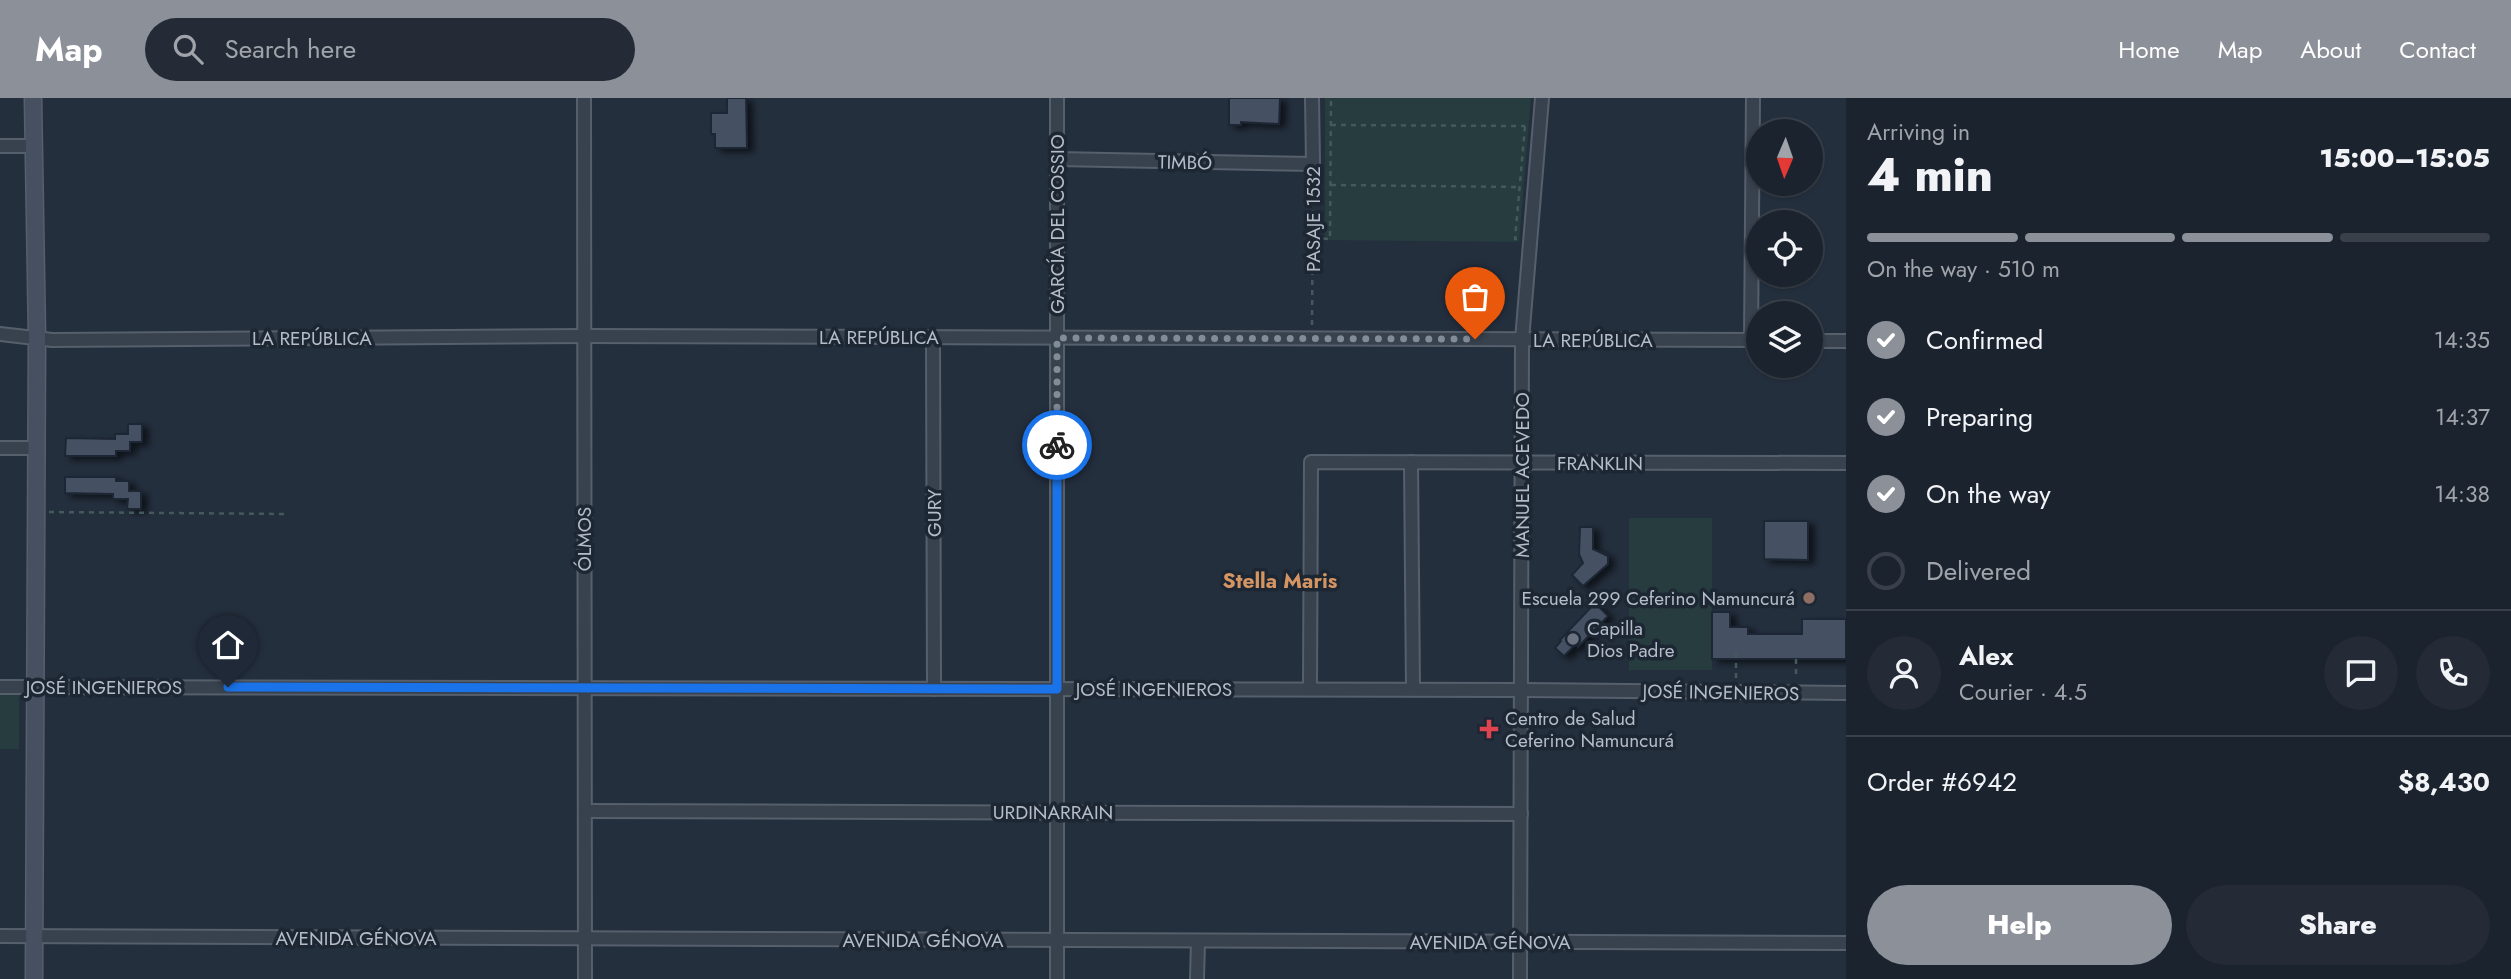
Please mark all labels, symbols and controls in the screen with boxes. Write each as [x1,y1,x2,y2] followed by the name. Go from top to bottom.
[145,18,635,81] search box
[35,26,103,73] text: Map
[169,30,207,68] icon: search
[225,30,356,68] text: Search here
[2118,32,2180,67] text: Home
[2218,32,2262,67] text: Map
[2300,32,2361,67] text: About
[2399,32,2476,67] text: Contact
[1867,115,1970,149] text: Arriving in
[1746,119,1824,196] north arrow
[1746,119,1823,378] map controls
[1044,134,1071,314] street label: GARCÍA DEL COSSIO
[2319,139,2490,177] text: 15:00–15:05
[1867,142,1993,208] text: 4 min
[1158,149,1212,176] street label: TIMBÓ
[1300,166,1327,272] street label: PASAJE 1532
[1746,210,1823,287] button: locate
[1867,252,2060,286] text: On the way · 510 m
[1445,267,1505,339] pin
[1456,278,1494,316] icon: bag
[1746,301,1823,378] button: layers
[1867,321,1905,359] icon: check
[1926,321,2043,359] text: Confirmed
[2434,323,2490,357] text: 14:35
[819,324,939,351] street label: LA REPÚBLICA
[252,325,372,352] street label: LA REPÚBLICA
[1533,327,1653,354] street label: LA REPÚBLICA
[1509,392,1536,558] street label: MANUEL ACEVEDO
[1867,398,1905,436] icon: check
[1926,398,2033,436] text: Preparing
[2435,400,2490,434] text: 14:37
[1022,410,1092,480] courier
[1038,426,1076,464] icon: bike
[1557,450,1643,477] street label: FRANKLIN
[1867,475,1905,513] icon: check
[1926,475,2051,513] text: On the way
[2434,477,2490,511] text: 14:38
[921,489,948,537] street label: GURY
[571,507,598,571] street label: ÓLMOS
[1926,552,2031,590] text: Delivered
[1223,566,1338,596] district label: Stella Maris
[1521,585,1795,612] place label: Escuela 299 Ceferino Namuncurá
[1801,590,1817,606] marker: Escuela 299 Ceferino Namuncurá
[198,615,258,687] pin
[1587,615,1675,664] place label: Capilla Dios Padre
[209,626,247,664] icon: home
[1565,631,1581,647] marker: Capilla Dios Padre
[1867,636,1941,710] button: person
[2324,636,2398,710] button: chat
[2416,636,2490,710] button: phone
[1959,637,2013,675] text: Alex
[23,674,182,701] street label: JOSÉ INGENIEROS
[1959,675,2087,709] text: Courier · 4.5
[1073,676,1232,703] street label: JOSÉ INGENIEROS
[1639,678,1800,707] street label: JOSÉ INGENIEROS
[1505,705,1674,754] place label: Centro de Salud Ceferino Namuncurá
[1479,719,1499,739] marker: Centro de Salud Ceferino Namuncurá
[1867,763,2017,801] text: Order #6942
[2398,763,2490,801] text: $8,430
[993,799,1113,826] street label: URDINARRAIN
[1867,885,2172,965] button: Help
[2186,885,2490,965] button: Share
[275,925,437,952] street label: AVENIDA GÉNOVA
[842,927,1004,954] street label: AVENIDA GÉNOVA
[1409,929,1571,956] street label: AVENIDA GÉNOVA

